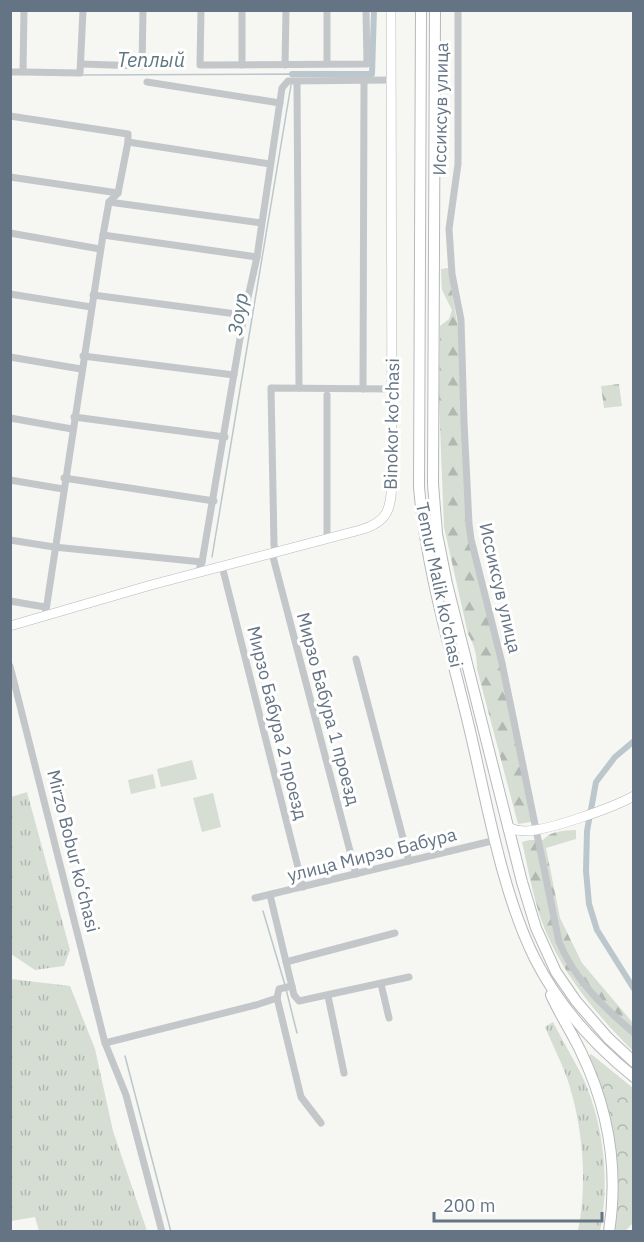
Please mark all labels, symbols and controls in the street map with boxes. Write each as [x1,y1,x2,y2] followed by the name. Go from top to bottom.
[428,42,453,176] street label: Иссиксув улица
[117,46,185,73] water label: Теплый
[221,291,254,337] water label: Зоур
[379,358,404,490] street label: Binokor ko'chasi
[411,500,468,670] street label: Temur Malik ko'chasi
[474,520,527,656] street label: Иссиксув улица
[292,610,365,808] street label: Мирзо Бабура 1 проезд
[242,624,313,822] street label: Мирзо Бабура 2 проезд
[42,767,105,934] street label: Mirzo Bobur ko‘chasi
[285,822,459,887] street label: улица Мирзо Бабура
[434,1185,602,1223] scale bar
[443,1194,495,1217] text: 200 m

